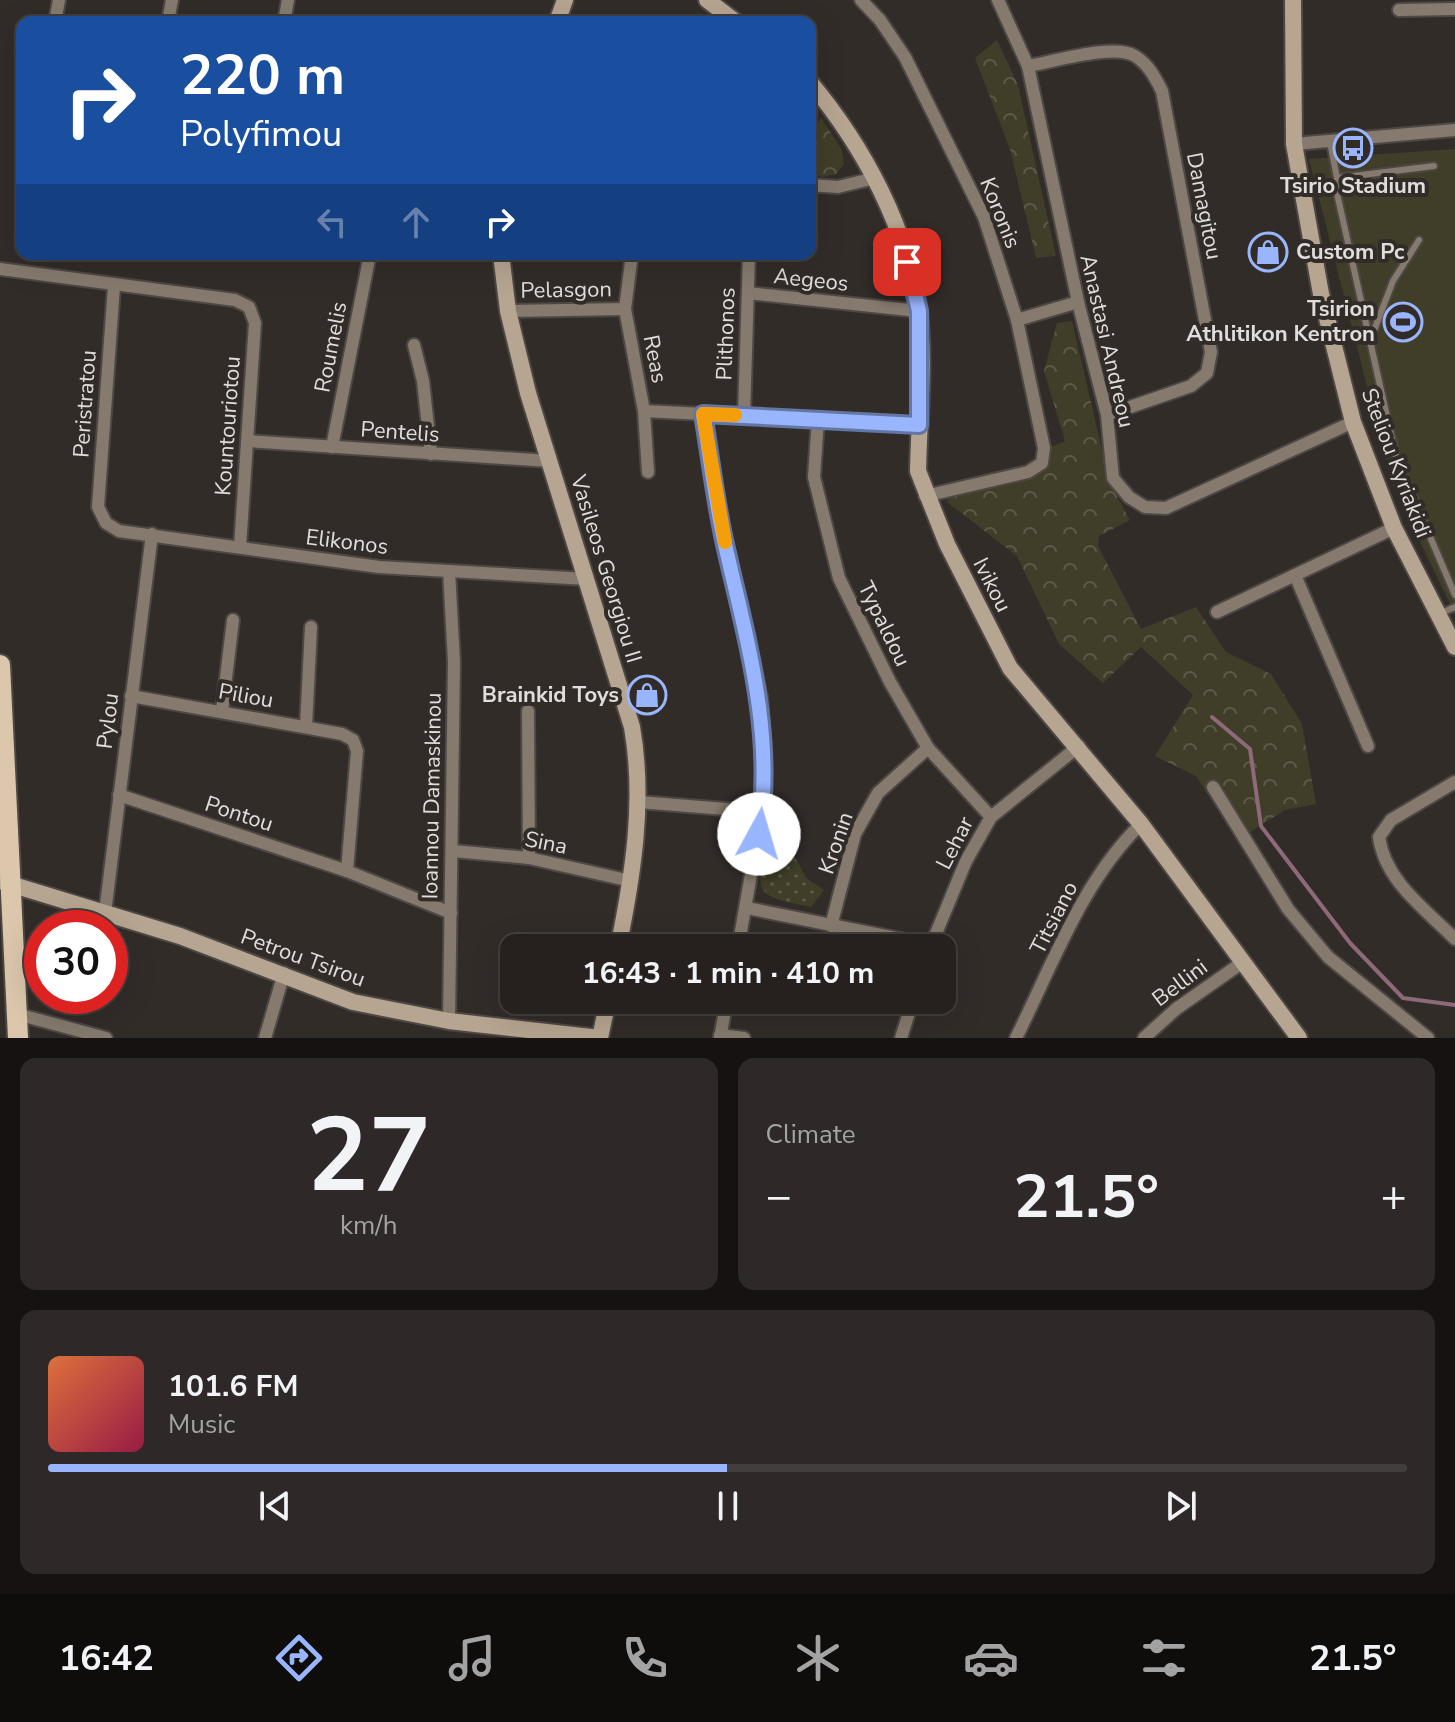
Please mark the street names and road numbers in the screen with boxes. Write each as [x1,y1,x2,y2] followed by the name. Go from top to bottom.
[1179,150,1229,262] street label: Damagitou
[972,173,1028,253] street label: Koronis
[1073,252,1141,430] street label: Anastasi Andreou
[772,261,850,299] street label: Aegeos
[520,274,612,306] street label: Pelasgon
[709,287,743,381] street label: Plithonos
[308,299,354,395] street label: Roumelis
[636,332,674,386] street label: Reas
[66,349,104,459] street label: Peristratou
[208,355,248,497] street label: Kountouriotou
[1354,384,1438,542] street label: Steliou Kyriakidi
[359,414,441,450] street label: Pentelis
[563,470,649,667] street label: Vasileos Georgiou II
[304,522,390,562] street label: Elikonos
[966,553,1018,617] street label: Ivikou
[850,576,918,672] street label: Typaldou
[216,676,276,716] street label: Piliou
[90,691,126,751] street label: Pylou
[415,692,449,900] street label: Ioannou Damaskinou
[201,789,277,839] street label: Pontou
[811,808,861,878] street label: Kronin
[929,811,981,875] street label: Lehar
[522,824,570,862] street label: Sina
[1023,876,1085,960] street label: Titsiano
[237,922,369,994] street label: Petrou Tsirou
[1146,952,1214,1014] street label: Bellini

